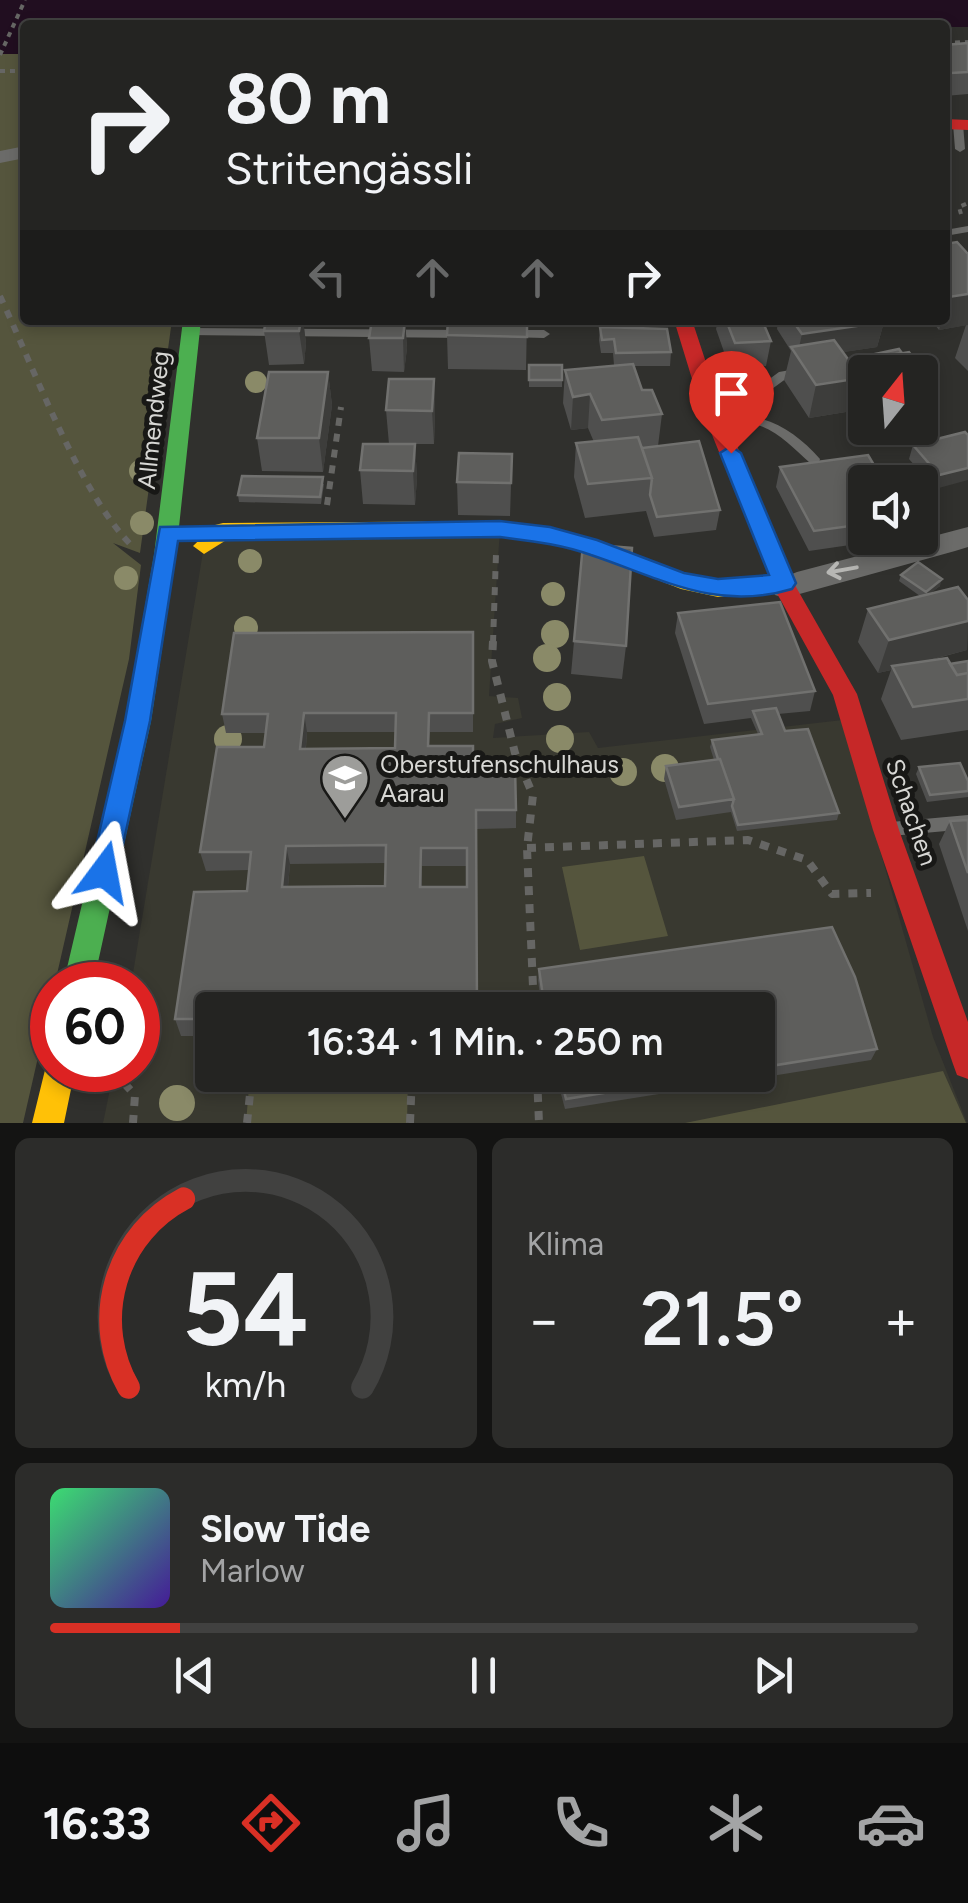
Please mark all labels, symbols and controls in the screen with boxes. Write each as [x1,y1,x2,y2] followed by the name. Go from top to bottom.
[225,56,391,141] text: 80 m
[60,60,190,190] icon: right
[225,141,473,195] text: Stritengässli
[300,250,355,305] icon: left
[405,250,460,305] icon: ahead
[510,250,565,305] icon: ahead
[615,250,670,305] icon: right
[131,349,175,491] street label: Allmendweg
[689,351,774,454] pin
[848,355,938,445] north arrow
[848,355,938,555] map controls
[704,366,759,421] icon: arrive
[848,465,938,555] button: sound
[827,561,859,580] one-way arrow
[380,749,619,808] place label: Oberstufenschulhaus Aarau
[319,752,371,820] school or university icon: Oberstufenschulhaus Aarau
[880,755,944,869] street label: Schachen
[52,820,156,924] position arrow
[30,962,160,1092] speed limit sign: 60
[307,1019,663,1065] text: 16:34 · 1 Min. · 250 m
[527,1225,604,1263] text: Klima
[183,1246,309,1371] text: 54
[641,1274,804,1364] text: 21.5°
[527,1287,561,1353] text: −
[884,1287,918,1353] text: +
[205,1363,287,1406] text: km/h
[200,1506,370,1552] text: Slow Tide
[200,1552,304,1590] text: Marlow
[167,1648,222,1703] icon: previous
[456,1648,511,1703] icon: pause
[746,1648,801,1703] icon: next
[236,1788,306,1858] icon: directions
[391,1788,461,1858] icon: music
[546,1788,616,1858] icon: phone
[701,1788,771,1858] icon: climate
[856,1788,926,1858] icon: car
[42,1796,151,1850] text: 16:33

